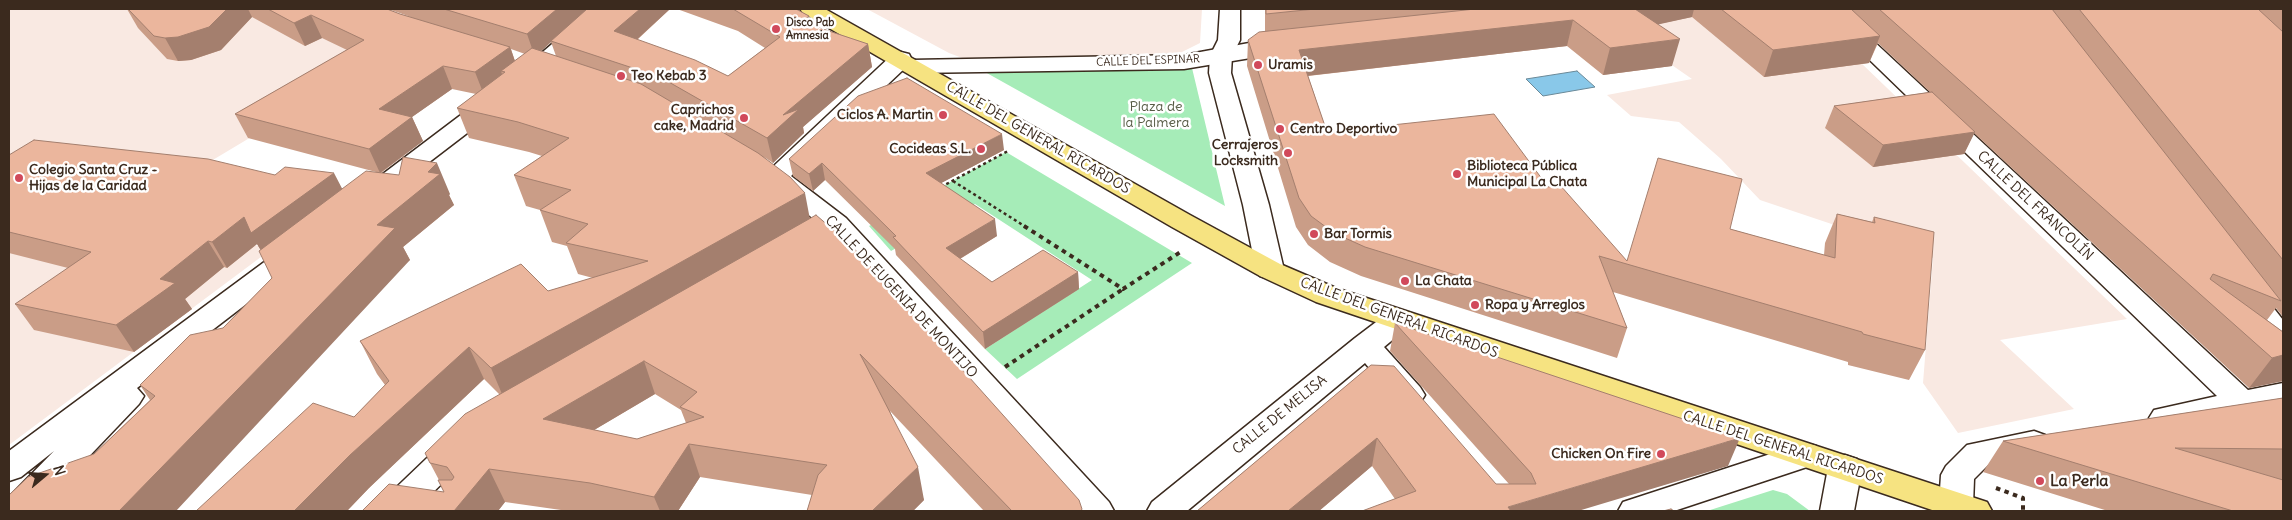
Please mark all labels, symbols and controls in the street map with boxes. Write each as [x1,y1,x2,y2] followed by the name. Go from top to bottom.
[786,16,834,42] place label: Disco Pab Amnesia
[770,23,782,35] marker: Disco Pab Amnesia
[1096,53,1200,69] street label: CALLE DEL ESPINAR
[1268,57,1313,73] place label: Uramis
[1252,59,1264,71] marker: Uramis
[631,68,707,84] place label: Teo Kebab 3
[615,70,627,82] marker: Teo Kebab 3
[943,78,1133,198] street label: CALLE DEL GENERAL RICARDOS
[1122,99,1190,132] park label: Plaza de la Palmera
[654,102,734,134] place label: Caprichos cake, Madrid
[837,107,933,123] place label: Ciclos A. Martin
[937,109,949,121] marker: Ciclos A. Martin
[738,112,750,124] marker: Caprichos cake, Madrid
[1290,121,1397,137] place label: Centro Deportivo
[1274,123,1286,135] marker: Centro Deportivo
[1212,137,1278,170] place label: Cerrajeros Locksmith
[889,141,971,157] place label: Cocideas S.L.
[975,143,987,155] marker: Cocideas S.L.
[1282,147,1294,159] marker: Cerrajeros Locksmith
[1973,148,2097,264] street label: CALLE DEL FRANCOLÍN
[1467,158,1587,190] place label: Biblioteca Pública Municipal La Chata
[29,162,158,194] place label: Colegio Santa Cruz - Hijas de la Caridad
[1451,168,1463,180] marker: Biblioteca Pública Municipal La Chata
[13,172,25,184] marker: Colegio Santa Cruz - Hijas de la Caridad
[821,212,981,382] street label: CALLE DE EUGENIA DE MONTIJO
[1324,226,1392,242] place label: Bar Tormis
[1308,228,1320,240] marker: Bar Tormis
[1415,273,1472,289] place label: La Chata
[1298,274,1500,362] street label: CALLE DEL GENERAL RICARDOS
[1399,275,1411,287] marker: La Chata
[1485,297,1585,313] place label: Ropa y Arreglos
[1469,299,1481,311] marker: Ropa y Arreglos
[1229,372,1331,458] street label: CALLE DE MELISA
[1681,408,1885,488] street label: CALLE DEL GENERAL RICARDOS
[1551,446,1651,462] place label: Chicken On Fire
[1655,448,1667,460] marker: Chicken On Fire
[20,450,70,500] north arrow
[49,463,69,478] text: N
[2050,471,2108,491] place label: La Perla
[2034,475,2046,487] marker: La Perla

